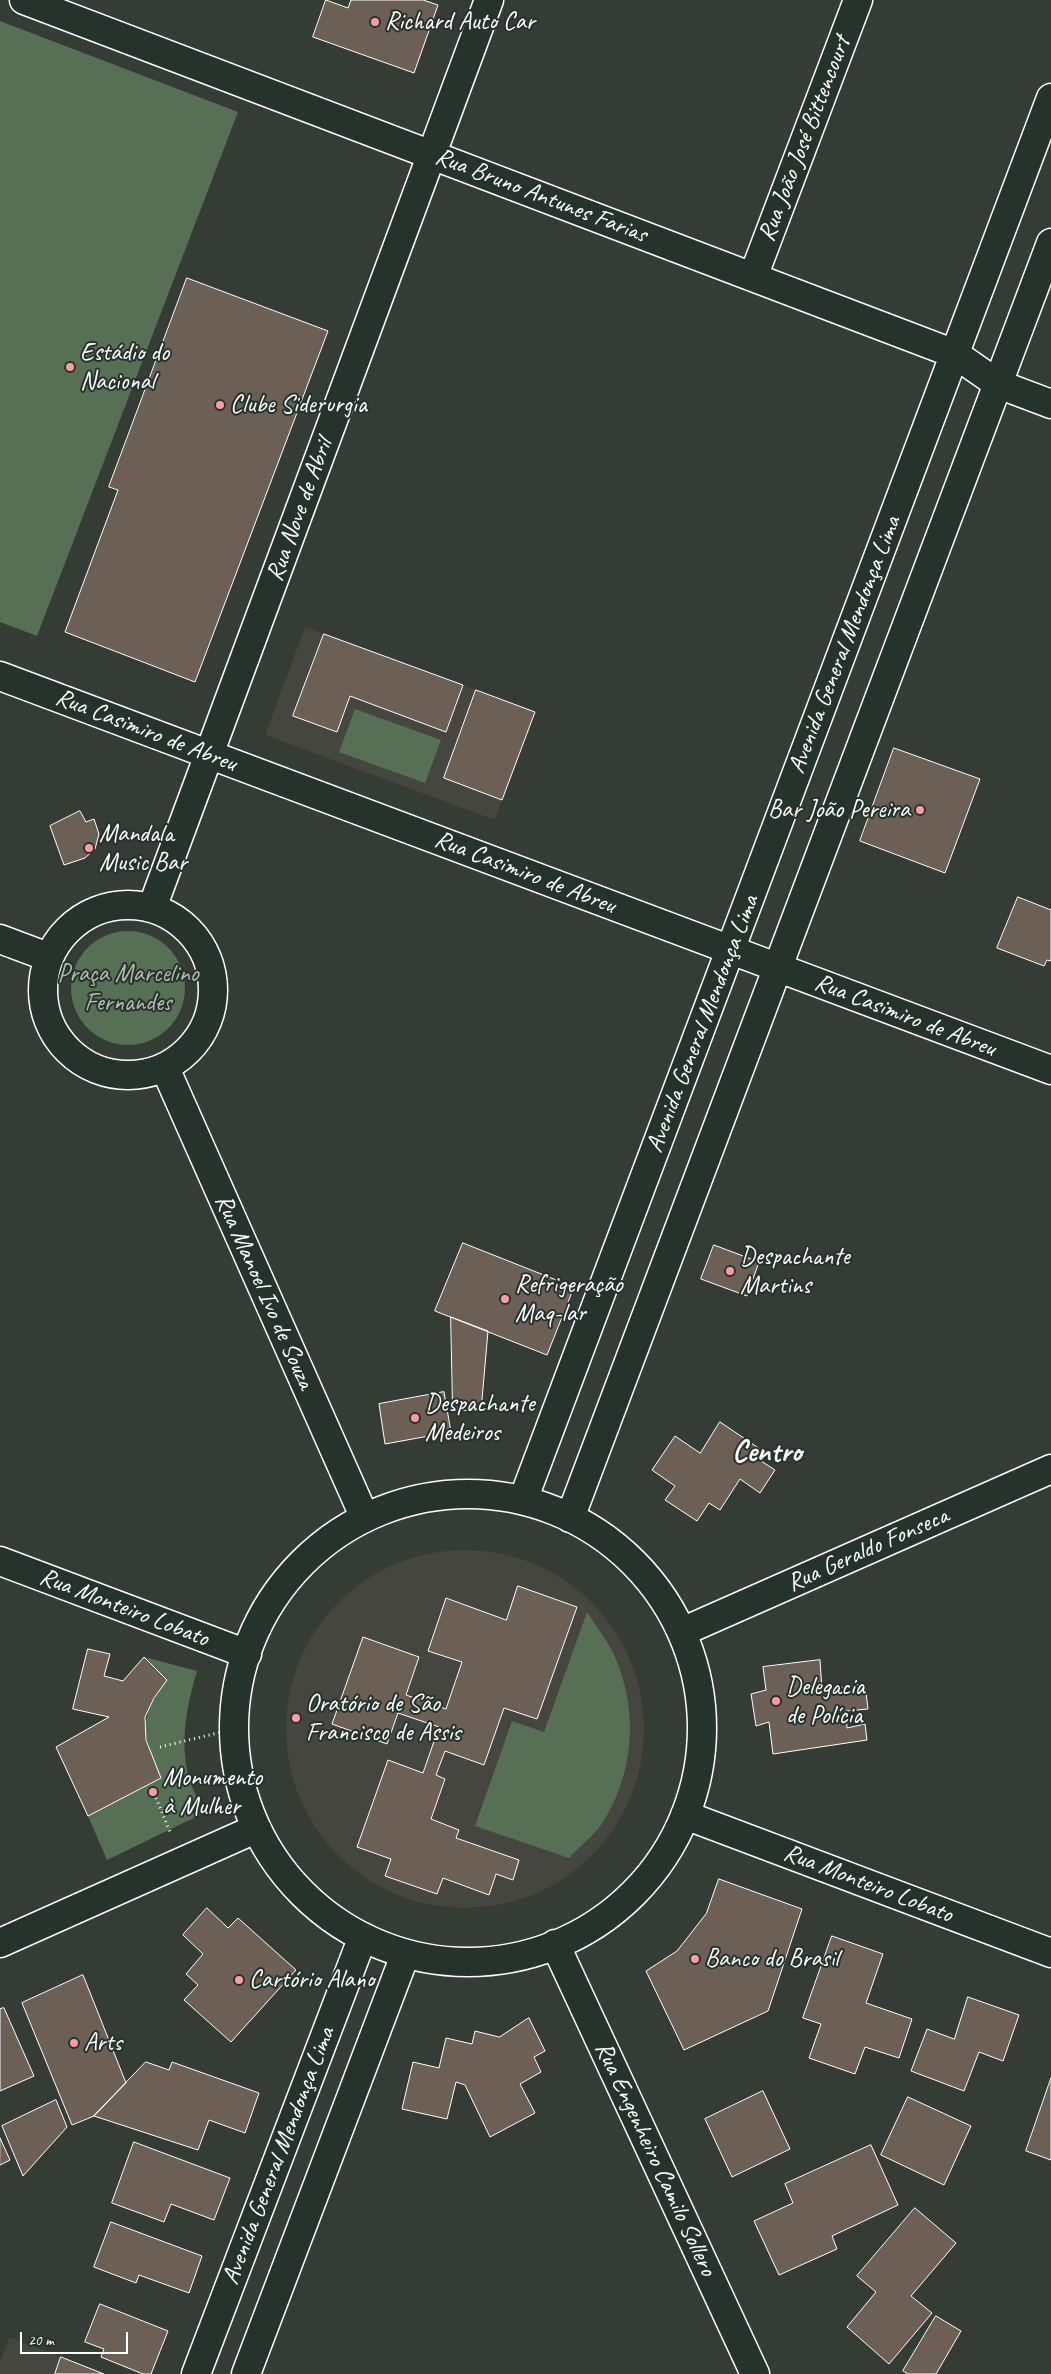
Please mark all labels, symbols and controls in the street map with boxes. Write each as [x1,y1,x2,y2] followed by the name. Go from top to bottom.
[385,7,535,37] place label: Richard Auto Car
[369,16,381,28] marker: Richard Auto Car
[752,32,858,246] street label: Rua João José Bittencourt
[431,142,651,250] street label: Rua Bruno Antunes Farias
[80,338,169,397] place label: Estádio do Nacional
[64,361,76,373] marker: Estádio do Nacional
[230,390,367,420] place label: Clube Siderurgia
[214,399,226,411] marker: Clube Siderurgia
[260,435,340,585] street label: Rua Nove de Abril
[782,512,908,778] street label: Avenida General Mendonça Lima
[51,683,241,779] street label: Rua Casimiro de Abreu
[768,795,910,825] place label: Bar João Pereira
[914,804,926,816] marker: Bar João Pereira
[99,819,187,878] place label: Mandala Music Bar
[430,825,620,921] street label: Rua Casimiro de Abreu
[83,842,95,854] marker: Mandala Music Bar
[640,891,766,1157] street label: Avenida General Mendonça Lima
[57,959,199,1018] park label: Praça Marcelino Fernandes
[810,968,1000,1064] street label: Rua Casimiro de Abreu
[208,1190,320,1394] street label: Rua Manoel Ivo de Souza
[740,1242,850,1301] place label: Despachante Martins
[724,1265,736,1277] marker: Despachante Martins
[515,1270,623,1329] place label: Refrigeração Maq-lar
[499,1293,511,1305] marker: Refrigeração Maq-lar
[425,1389,535,1448] place label: Despachante Medeiros
[409,1412,421,1424] marker: Despachante Medeiros
[732,1435,802,1471] district label: Centro
[783,1501,953,1599] street label: Rua Geraldo Fonseca
[35,1562,213,1654] street label: Rua Monteiro Lobato
[786,1672,865,1731] place label: Delegacia de Polícia
[306,1689,461,1748] place label: Oratório de São Francisco de Assis
[770,1695,782,1707] marker: Delegacia de Polícia
[290,1712,302,1724] marker: Oratório de São Francisco de Assis
[163,1763,262,1822] place label: Monumento à Mulher
[147,1786,159,1798] marker: Monumento à Mulher
[779,1838,957,1930] street label: Rua Monteiro Lobato
[705,1944,839,1974] place label: Banco do Brasil
[689,1953,701,1965] marker: Banco do Brasil
[249,1965,374,1995] place label: Cartório Alano
[233,1974,245,1986] marker: Cartório Alano
[216,2023,342,2289] street label: Avenida General Mendonça Lima
[84,2028,122,2058] place label: Arts
[68,2037,80,2049] marker: Arts
[588,2037,722,2281] street label: Rua Engenheiro Camilo Sollero
[22,2322,130,2354] scale bar
[28,2331,54,2350] text: 20 m

